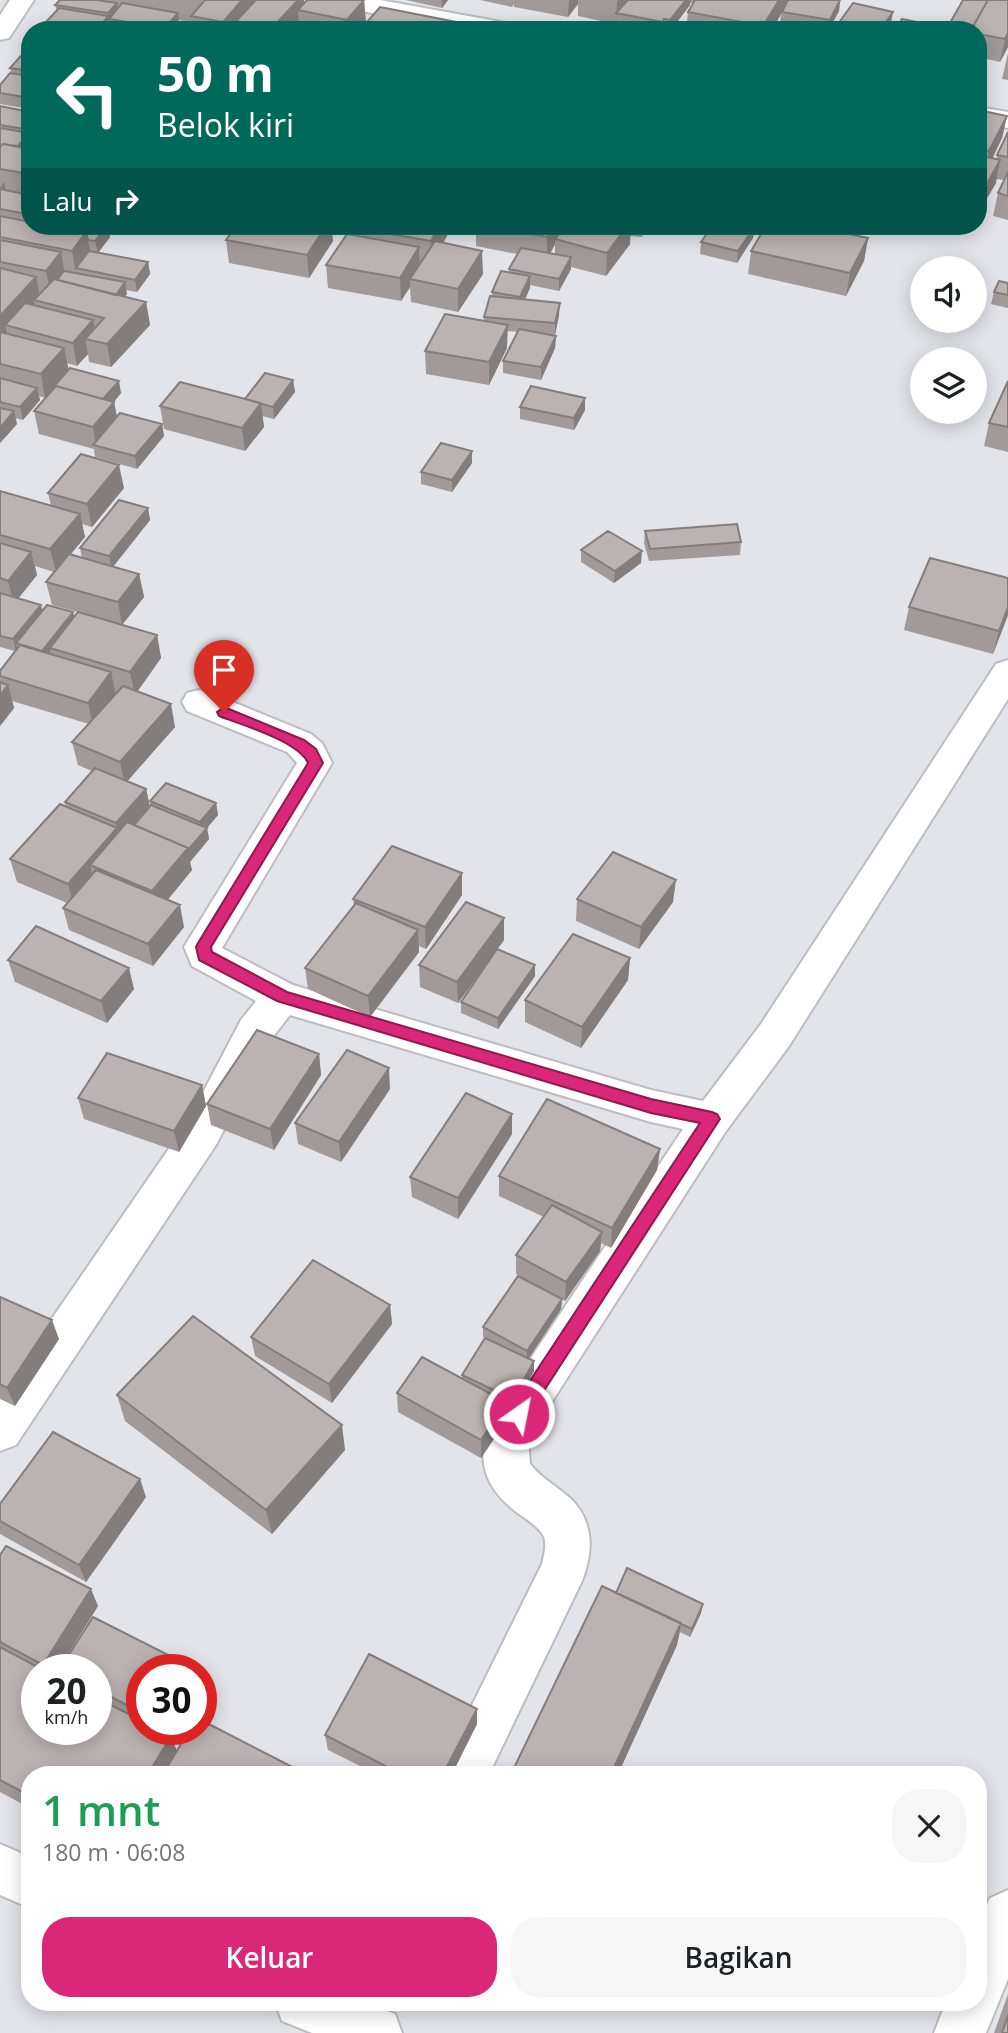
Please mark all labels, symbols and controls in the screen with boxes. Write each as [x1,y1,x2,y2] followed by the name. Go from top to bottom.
[157,40,274,106] text: 50 m
[42,49,133,140] icon: left
[157,103,294,146] text: Belok kiri
[107,182,145,220] icon: right
[42,183,93,219] text: Lalu
[910,256,987,424] map controls
[910,256,987,333] button: sound
[910,347,987,424] button: layers
[194,640,254,712] pin
[205,651,243,689] icon: arrive
[482,1377,556,1451] position arrow
[126,1654,217,1745] speed limit sign: 30
[46,1667,87,1714] text: 20
[45,1705,88,1729] text: km/h
[42,1781,160,1838] text: 1 mnt
[892,1789,966,1863] button: close
[42,1836,185,1868] text: 180 m · 06:08
[42,1917,497,1997] button: Keluar
[511,1917,966,1997] button: Bagikan

